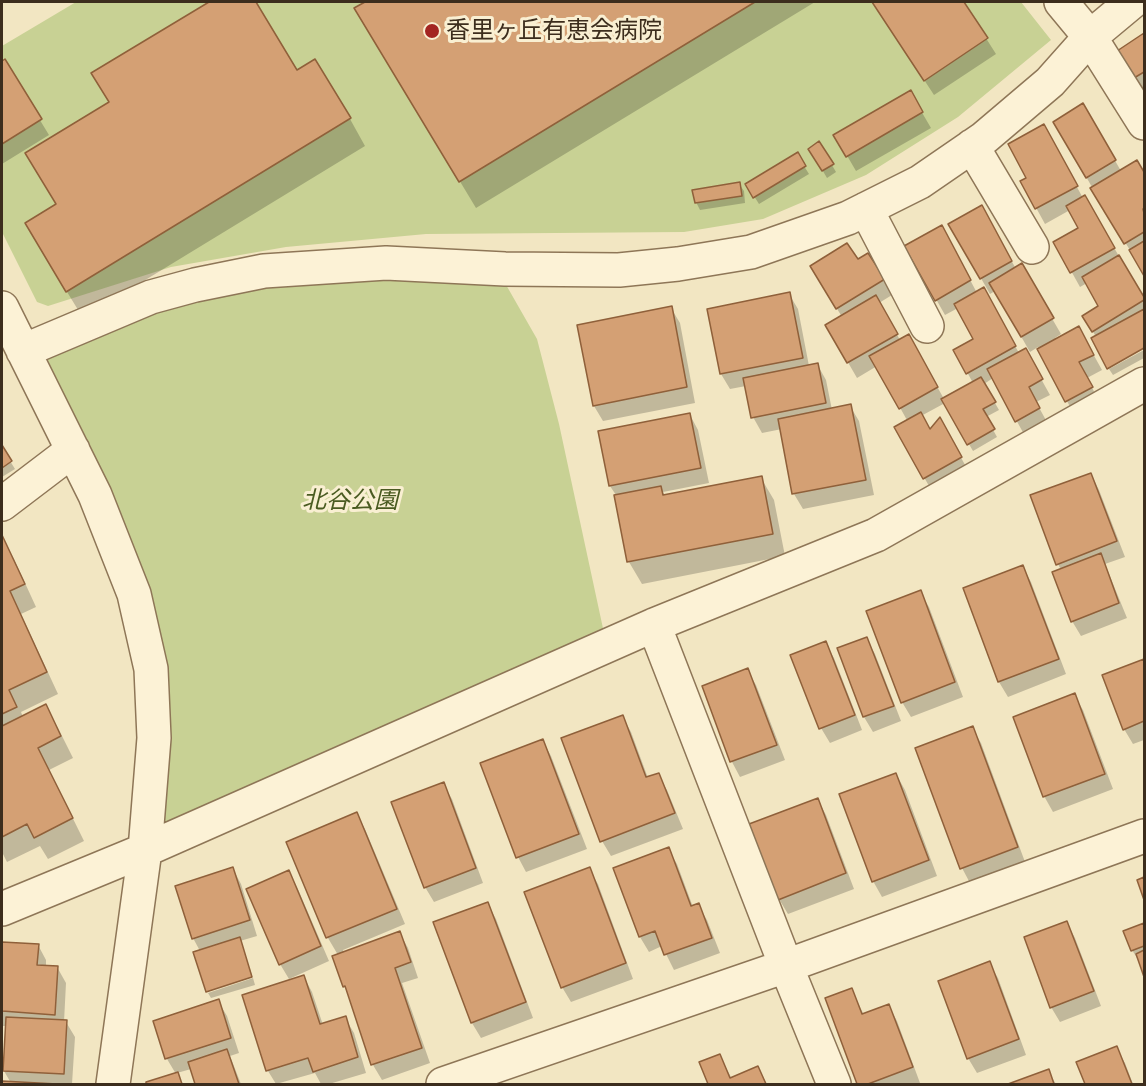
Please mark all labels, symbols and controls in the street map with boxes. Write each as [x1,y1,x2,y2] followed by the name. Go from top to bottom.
[446,17,662,45] place label: 香里ヶ丘有恵会病院
[423,22,441,40] marker: 香里ヶ丘有恵会病院
[302,487,398,515] park label: 北谷公園

